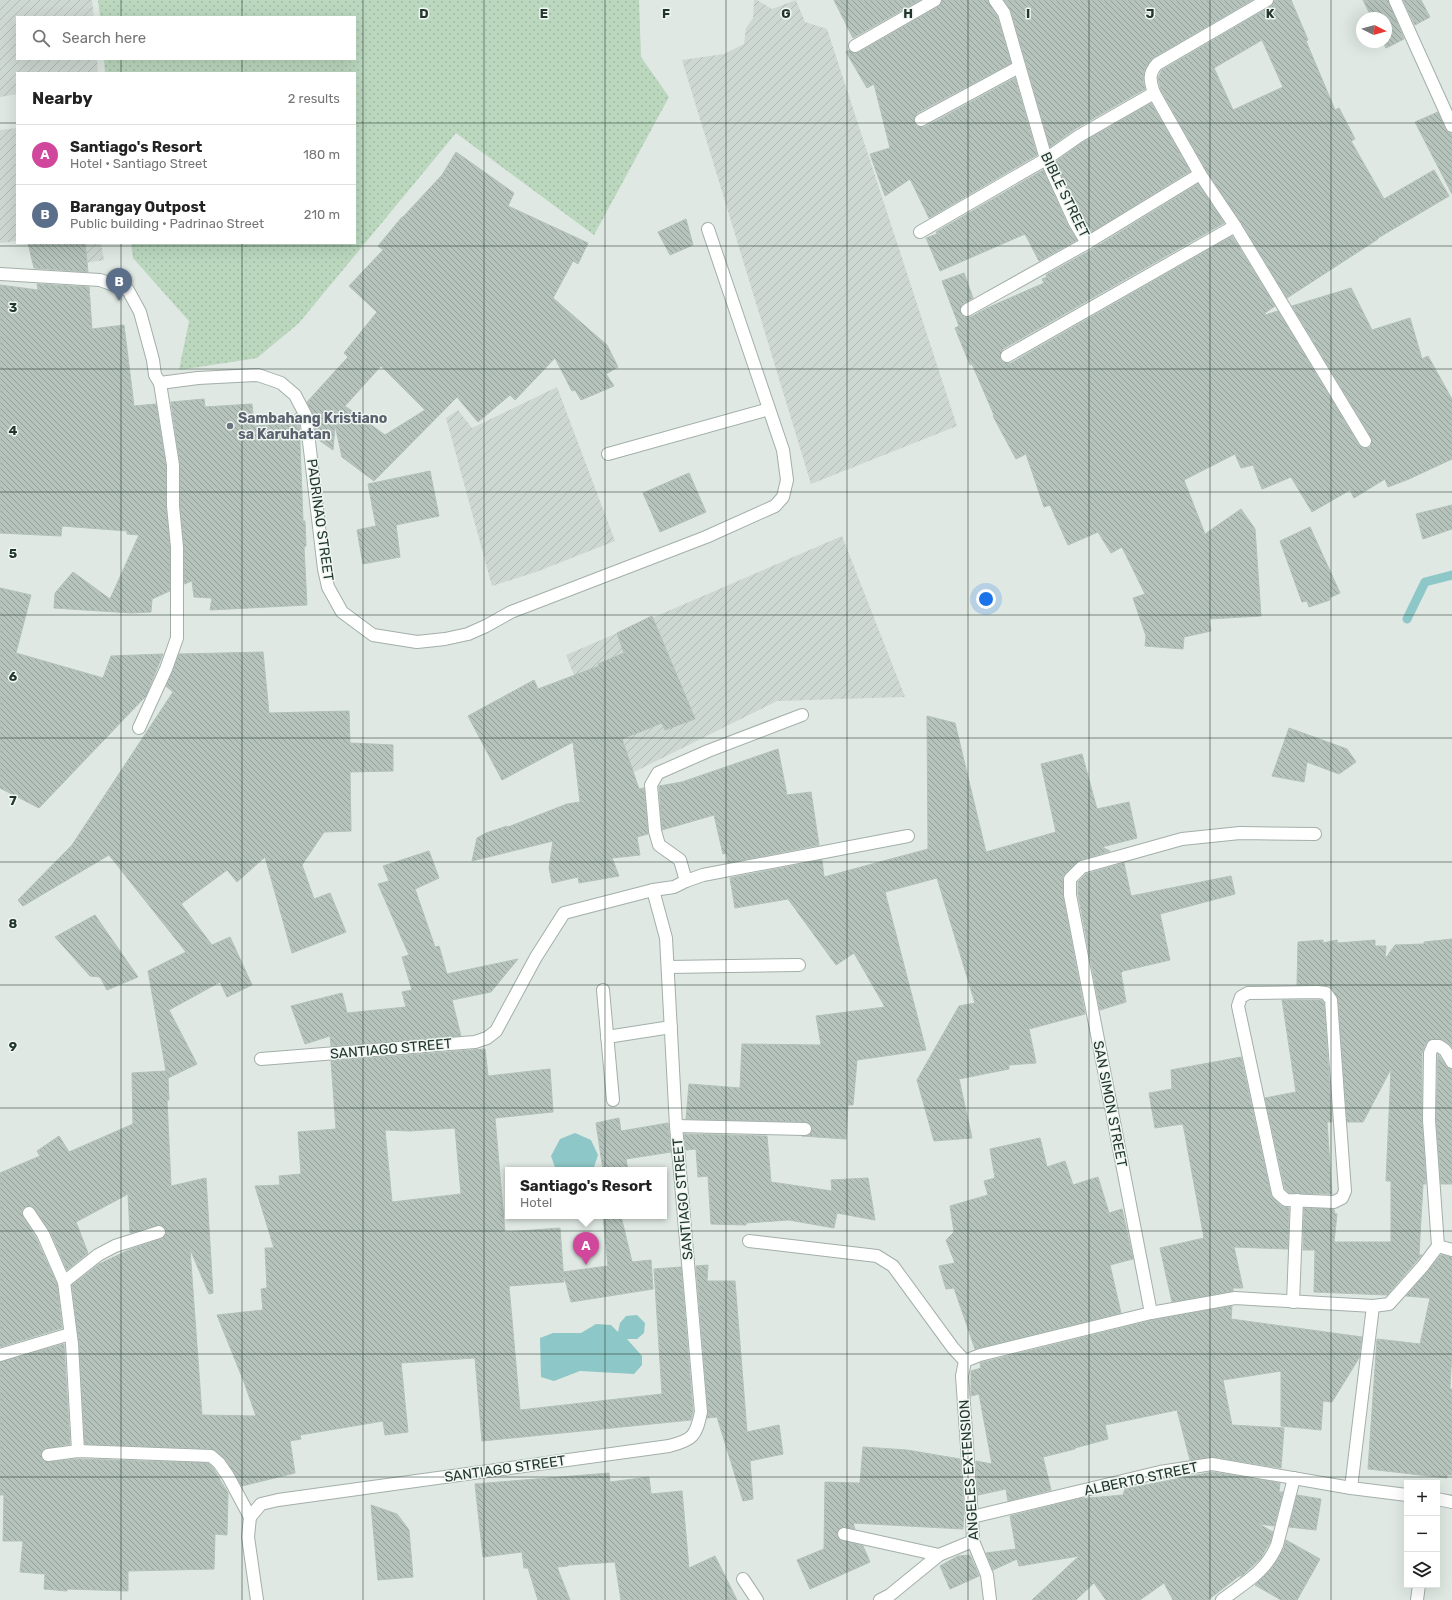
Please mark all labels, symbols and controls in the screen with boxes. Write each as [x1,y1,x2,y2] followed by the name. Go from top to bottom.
[419,6,429,21] text: D
[540,6,548,21] text: E
[662,6,670,21] text: F
[781,6,791,21] text: G
[903,6,913,21] text: H
[1026,6,1030,21] text: I
[1146,6,1154,21] text: J
[1266,6,1275,21] text: K
[1356,12,1392,48] north arrow
[16,16,356,60] search box
[30,27,52,49] icon: search
[62,29,146,47] text: Search here
[32,88,93,108] text: Nearby
[288,91,340,106] text: 2 results
[70,138,202,156] text: Santiago's Resort
[40,147,50,162] text: A
[303,147,340,162] text: 180 m
[1037,149,1093,241] street label: BIBLE STREET
[70,156,207,171] text: Hotel · Santiago Street
[70,198,206,216] text: Barangay Outpost
[40,207,50,222] text: B
[304,207,340,222] text: 210 m
[70,216,264,231] text: Public building · Padrinao Street
[106,268,132,301] pin: B
[9,300,18,315] text: 3
[238,410,387,443] place label: Sambahang Kristiano sa Karuhatan
[225,421,235,431] marker: Sambahang Kristiano sa Karuhatan
[9,423,18,438] text: 4
[303,458,337,582] street label: PADRINAO STREET
[9,546,17,561] text: 5
[976,589,996,609] your location
[9,669,18,684] text: 6
[9,793,17,808] text: 7
[9,916,18,931] text: 8
[329,1035,453,1063] street label: SANTIAGO STREET
[9,1039,17,1054] text: 9
[1089,1039,1131,1169] street label: SAN SIMON STREET
[669,1137,697,1261] street label: SANTIAGO STREET
[505,1167,667,1219] popup
[520,1177,652,1195] text: Santiago's Resort
[520,1195,552,1210] text: Hotel
[573,1232,599,1265] pin: A
[956,1399,982,1541] street label: ANGELES EXTENSION
[443,1452,567,1486] street label: SANTIAGO STREET
[1083,1459,1199,1499] street label: ALBERTO STREET
[1404,1480,1440,1588] map controls
[1404,1480,1440,1516] button: +
[1404,1516,1440,1552] button: −
[1404,1552,1440,1588] button: layers

